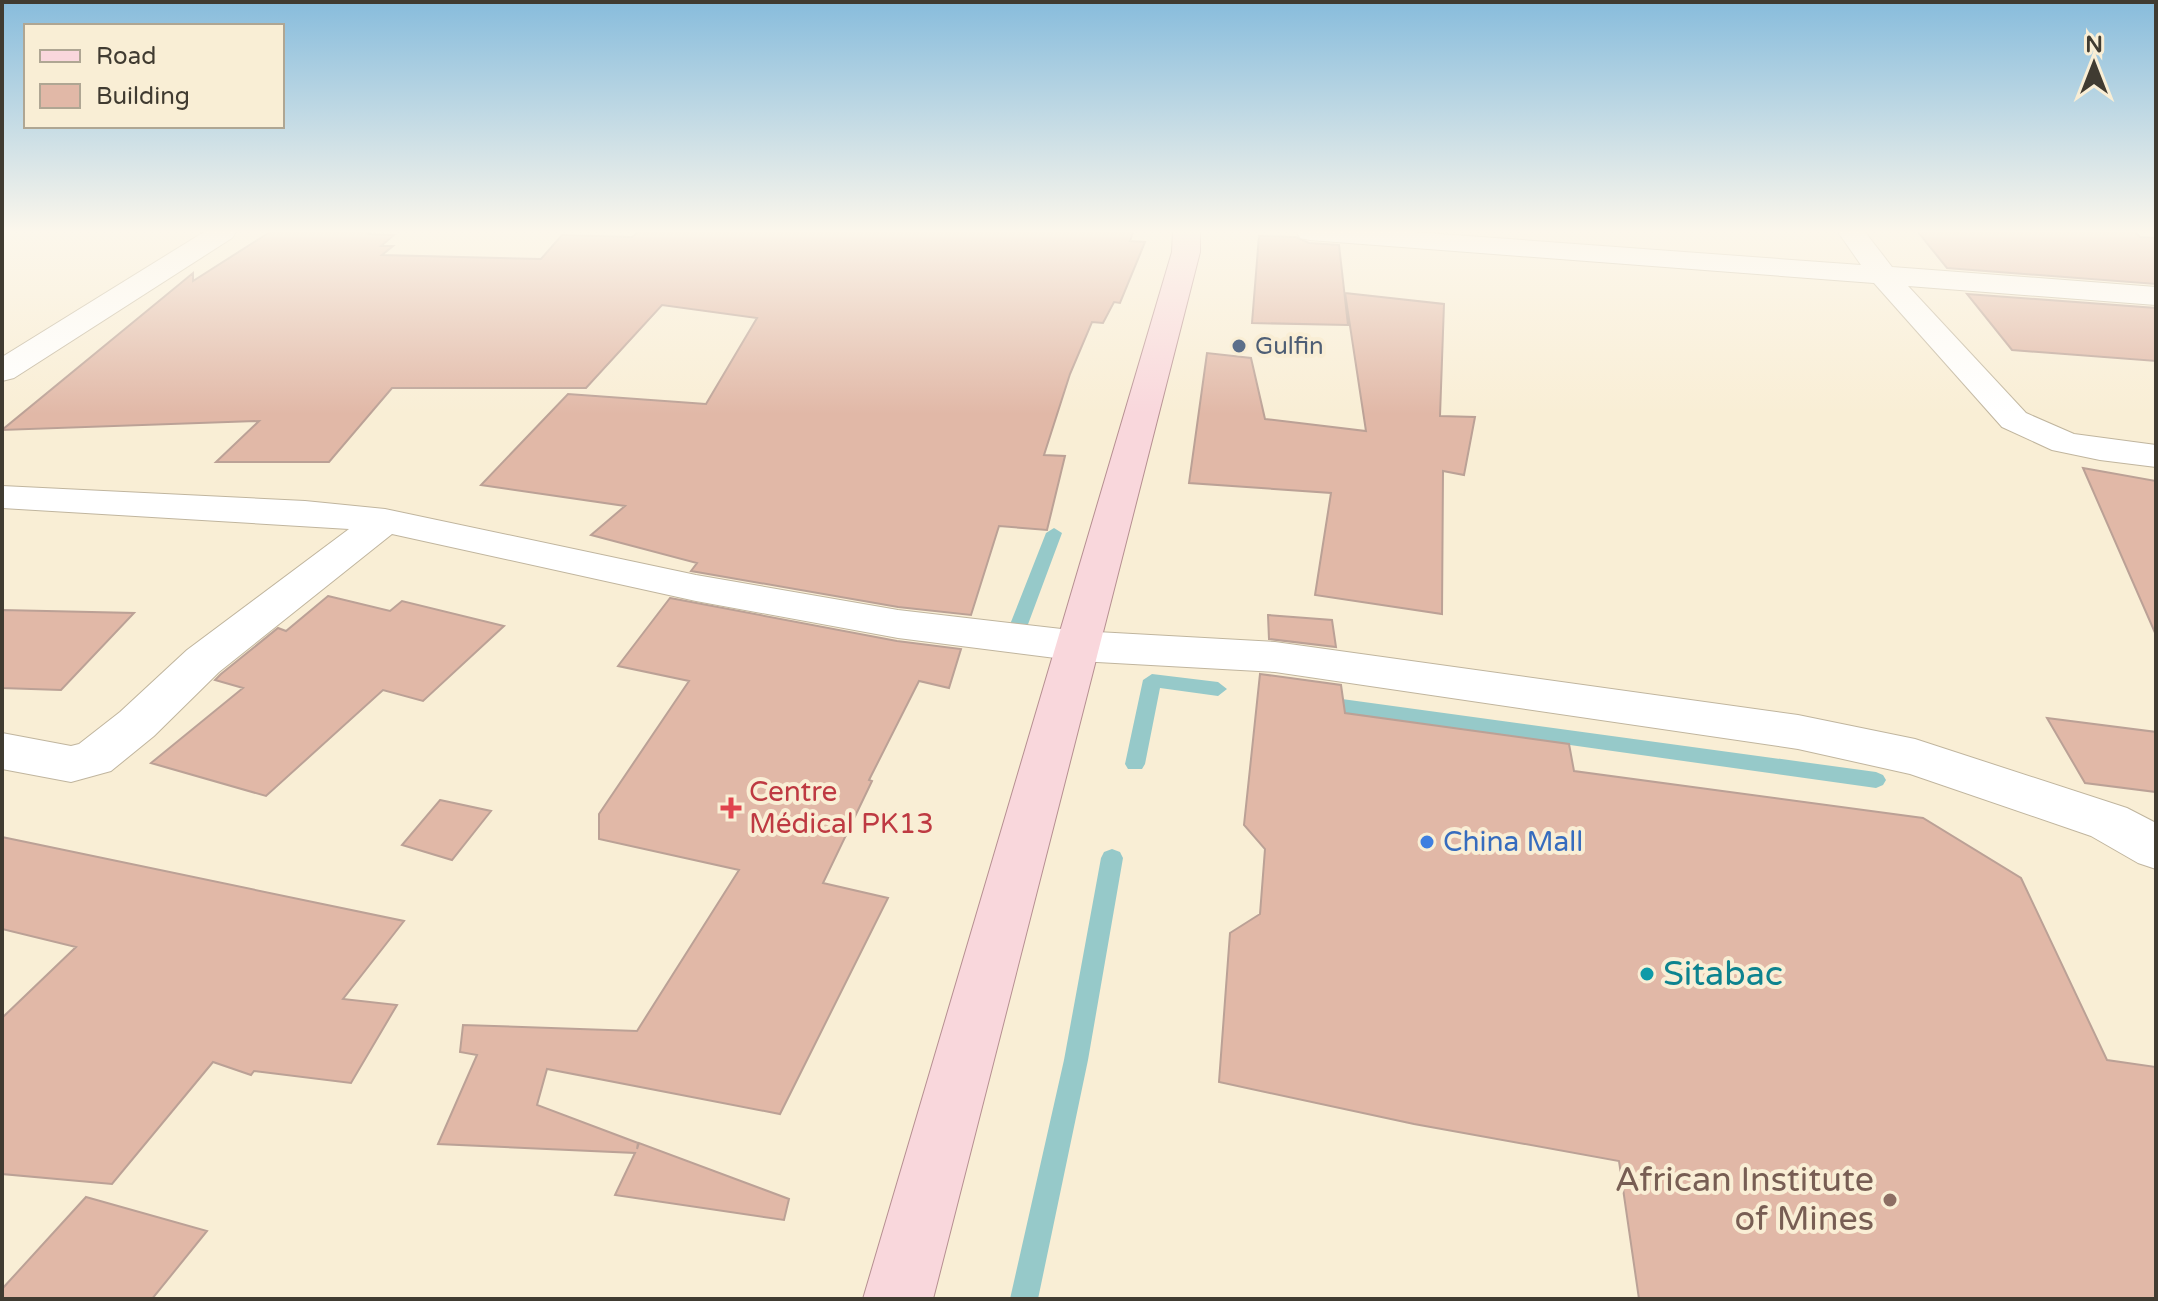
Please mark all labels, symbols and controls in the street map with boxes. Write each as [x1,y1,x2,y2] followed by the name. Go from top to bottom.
[24,24,284,128] legend
[2054,24,2134,104] north arrow
[2085,32,2103,58] text: N
[96,42,156,71] text: Road
[96,82,190,111] text: Building
[1255,332,1324,361] place label: Gulfin
[1230,337,1248,355] marker: Gulfin
[749,775,934,841] place label: Centre Médical PK13
[720,797,742,819] marker: Centre Médical PK13
[1443,825,1583,859] place label: China Mall
[1418,833,1436,851] marker: China Mall
[1663,954,1783,995] place label: Sitabac
[1638,965,1656,983] marker: Sitabac
[1615,1160,1874,1240] place label: African Institute of Mines
[1881,1191,1899,1209] marker: African Institute of Mines

